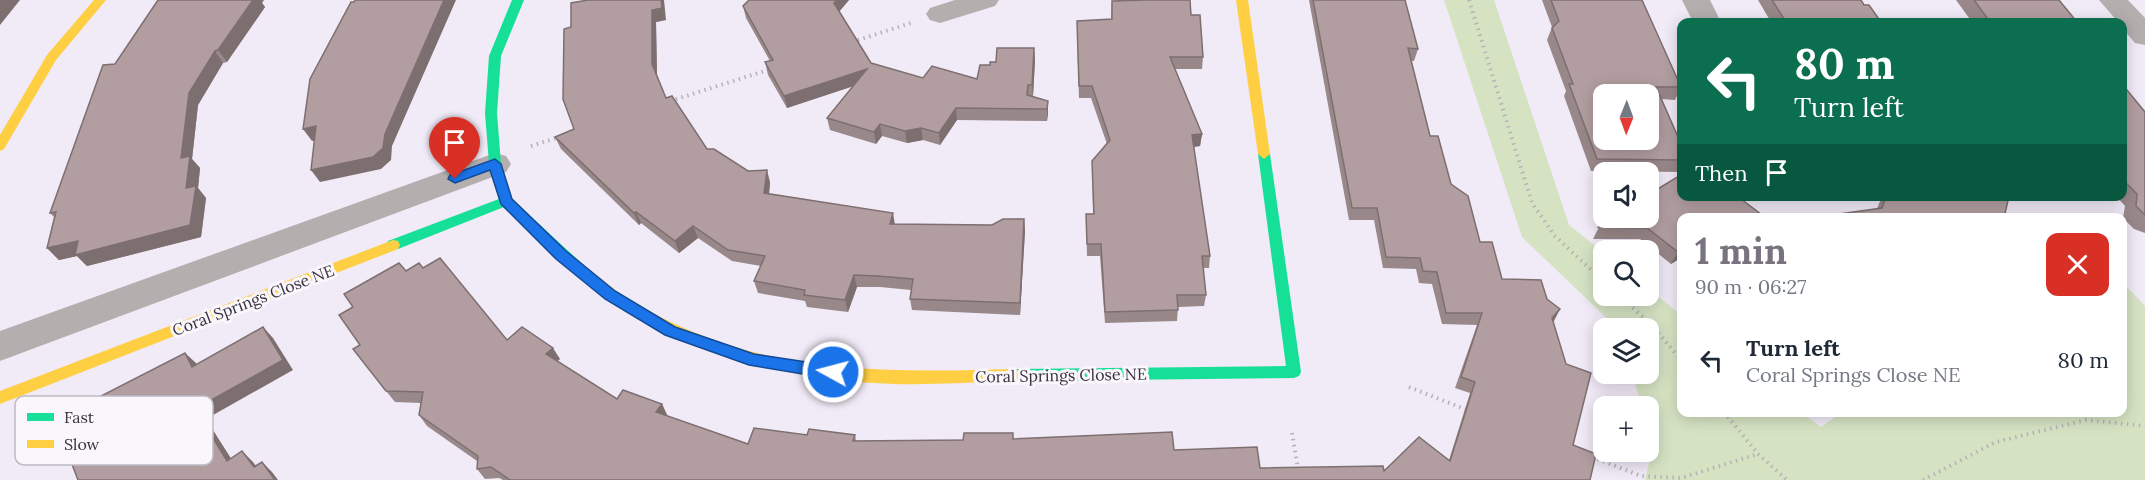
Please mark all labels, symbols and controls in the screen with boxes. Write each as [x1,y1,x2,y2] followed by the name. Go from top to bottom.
[1794,37,1894,91] text: 80 m
[1695,42,1773,120] icon: left
[1593,84,1659,150] north arrow
[1593,84,1659,462] map controls
[1794,90,1904,124] text: Turn left
[429,117,480,179] pin
[438,126,471,159] icon: arrive
[1760,156,1793,189] icon: arrive
[1695,159,1748,187] text: Then
[1593,162,1659,228] button: sound
[1695,228,1787,274] text: 1 min
[2046,233,2109,296] button: close
[1593,240,1659,306] button: search
[169,260,337,340] street label: Coral Springs Close NE
[1695,274,1807,299] text: 90 m · 06:27
[1593,318,1659,384] button: layers
[1746,334,1840,362] text: Turn left
[801,340,865,404] position arrow
[1695,344,1728,377] icon: left
[2058,346,2109,374] text: 80 m
[1746,362,1961,387] text: Coral Springs Close NE
[975,364,1147,386] street label: Coral Springs Close NE
[15,396,213,465] legend
[1593,396,1659,462] button: +
[64,407,95,427] text: Fast
[64,434,100,454] text: Slow

